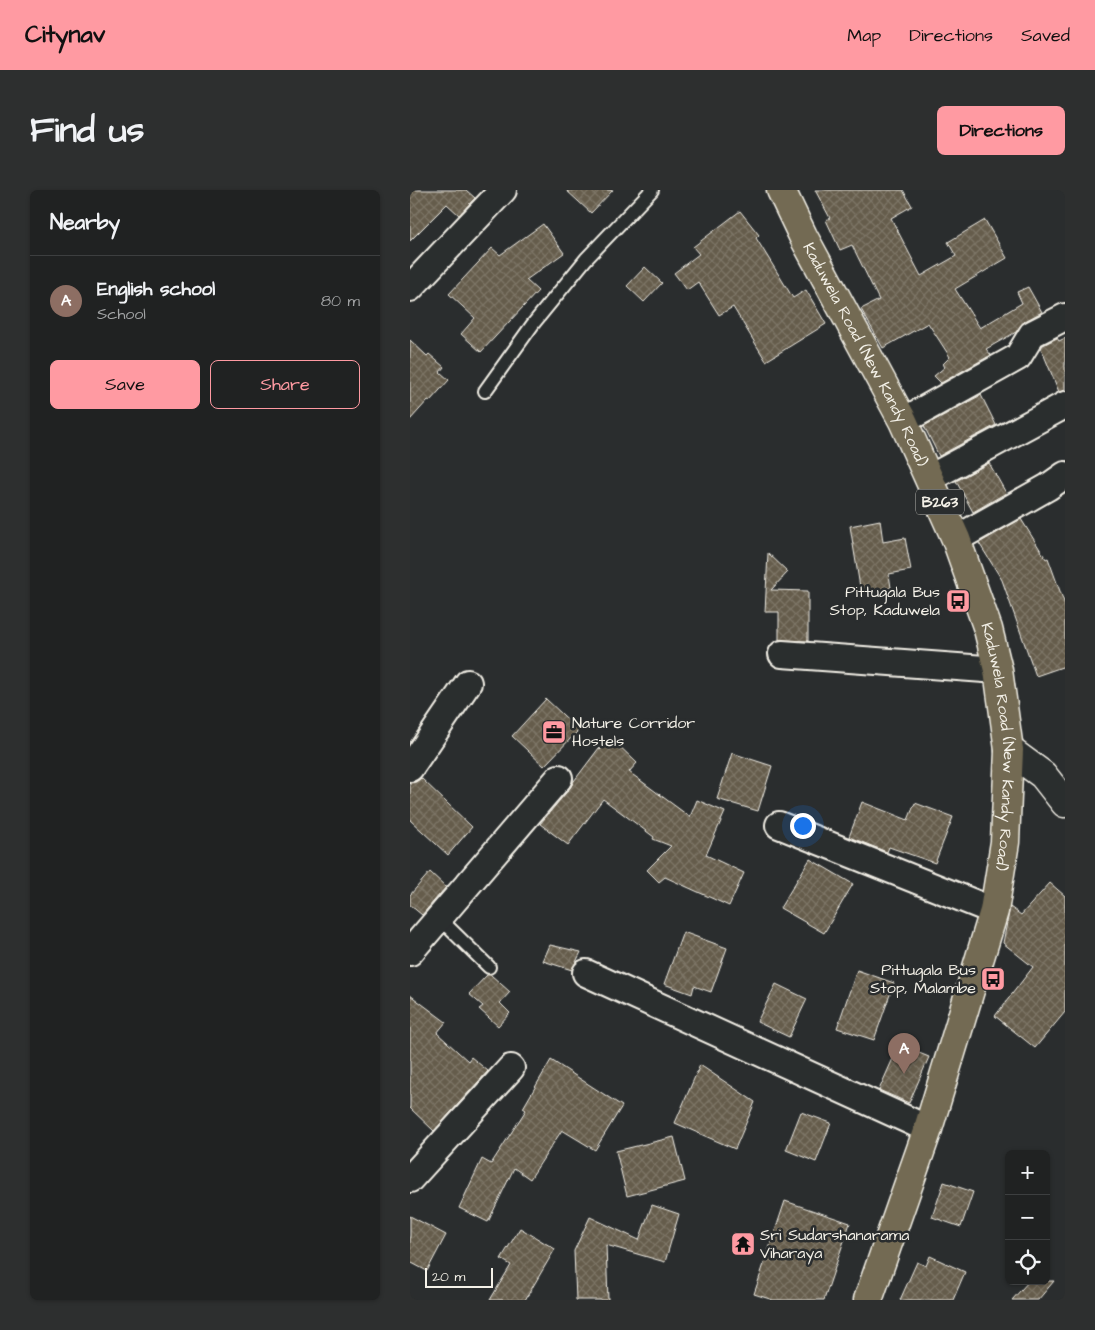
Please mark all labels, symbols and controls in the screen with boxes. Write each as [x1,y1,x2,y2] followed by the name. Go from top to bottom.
[25,18,105,52] text: Citynav
[847,23,881,48] text: Map
[909,23,993,48] text: Directions
[1021,23,1070,48] text: Saved
[30,106,144,155] text: Find us
[937,106,1065,155] button: Directions
[50,208,120,237] text: Nearby
[798,239,933,470] street label: Kaduwela Road (New Kandy Road)
[97,276,215,303] text: English school
[61,290,71,312] text: A
[321,290,360,312] text: 80 m
[97,303,146,325] text: School
[50,360,200,409] button: Save
[210,360,360,409] button: Share
[916,490,964,514] road number: B263
[830,581,940,621] place label: Pittugala Bus Stop, Kaduwela
[945,588,971,614] bus stop icon: Pittugala Bus Stop, Kaduwela
[976,619,1020,873] street label: Kaduwela Road (New Kandy Road)
[572,712,695,752] place label: Nature Corridor Hostels
[541,719,567,745] office icon: Nature Corridor Hostels
[790,813,816,839] your location
[870,959,976,999] place label: Pittugala Bus Stop, Malambe
[980,966,1006,992] bus stop icon: Pittugala Bus Stop, Malambe
[888,1033,920,1074] pin: A
[1005,1150,1050,1285] map controls
[1005,1150,1050,1195] button: +
[1005,1195,1050,1240] button: −
[760,1224,909,1265] place label: Sri Sudarshanarama Viharaya
[730,1231,756,1257] temple icon: Sri Sudarshanarama Viharaya
[1005,1240,1050,1285] button: locate
[425,1265,492,1288] scale bar
[432,1267,465,1287] text: 20 m

